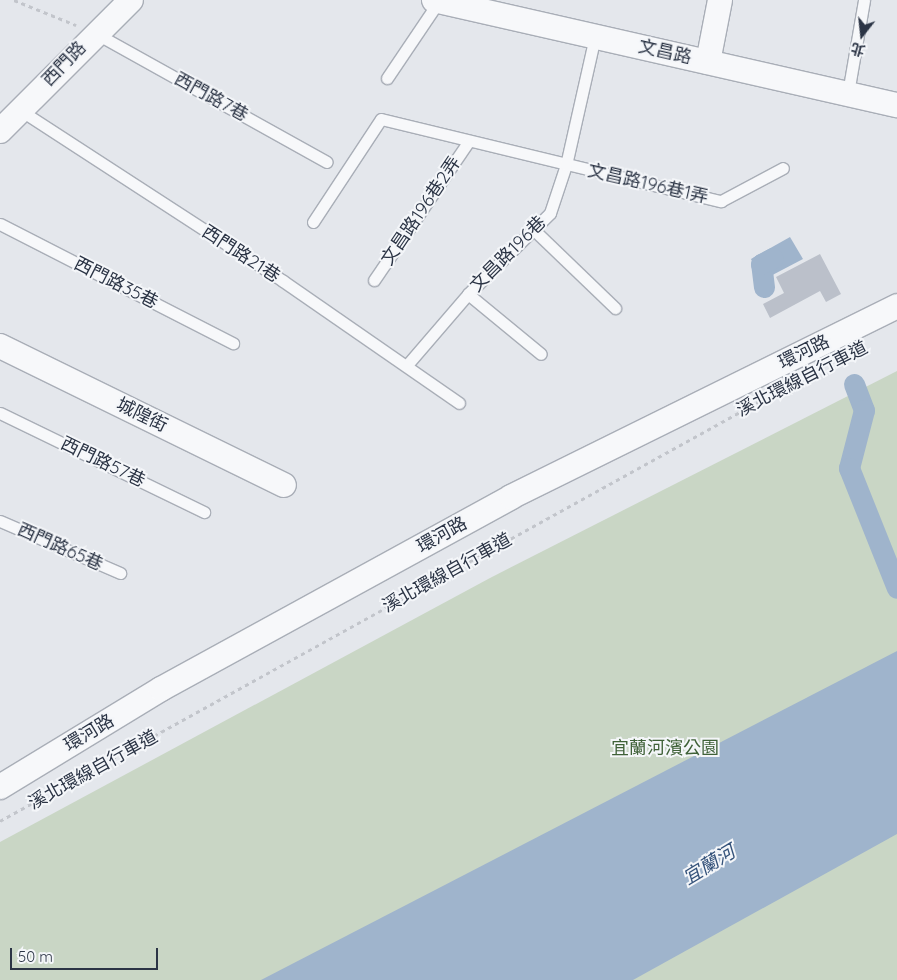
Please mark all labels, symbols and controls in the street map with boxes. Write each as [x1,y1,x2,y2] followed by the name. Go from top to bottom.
[837,10,887,60] north arrow
[636,35,694,69] street label: 文昌路
[37,37,91,91] street label: 西門路
[849,39,867,60] text: 北
[170,68,252,126] street label: 西門路7巷
[377,153,465,269] street label: 文昌路196巷2弄
[586,160,710,208] street label: 文昌路196巷1弄
[466,212,550,296] street label: 文昌路196巷
[198,221,284,287] street label: 西門路21巷
[70,253,162,313] street label: 西門路35巷
[775,330,833,374] street label: 環河路
[733,337,871,421] street label: 溪北環線自行車道
[113,393,171,437] street label: 城隍街
[57,432,149,492] street label: 西門路57巷
[413,512,471,558] street label: 環河路
[14,519,106,575] street label: 西門路65巷
[379,529,515,617] street label: 溪北環線自行車道
[60,710,118,756] street label: 環河路
[25,726,161,814] street label: 溪北環線自行車道
[611,737,719,759] park label: 宜蘭河濱公園
[679,841,739,889] water label: 宜蘭河
[12,938,160,970] scale bar
[18,947,53,966] text: 50 m

